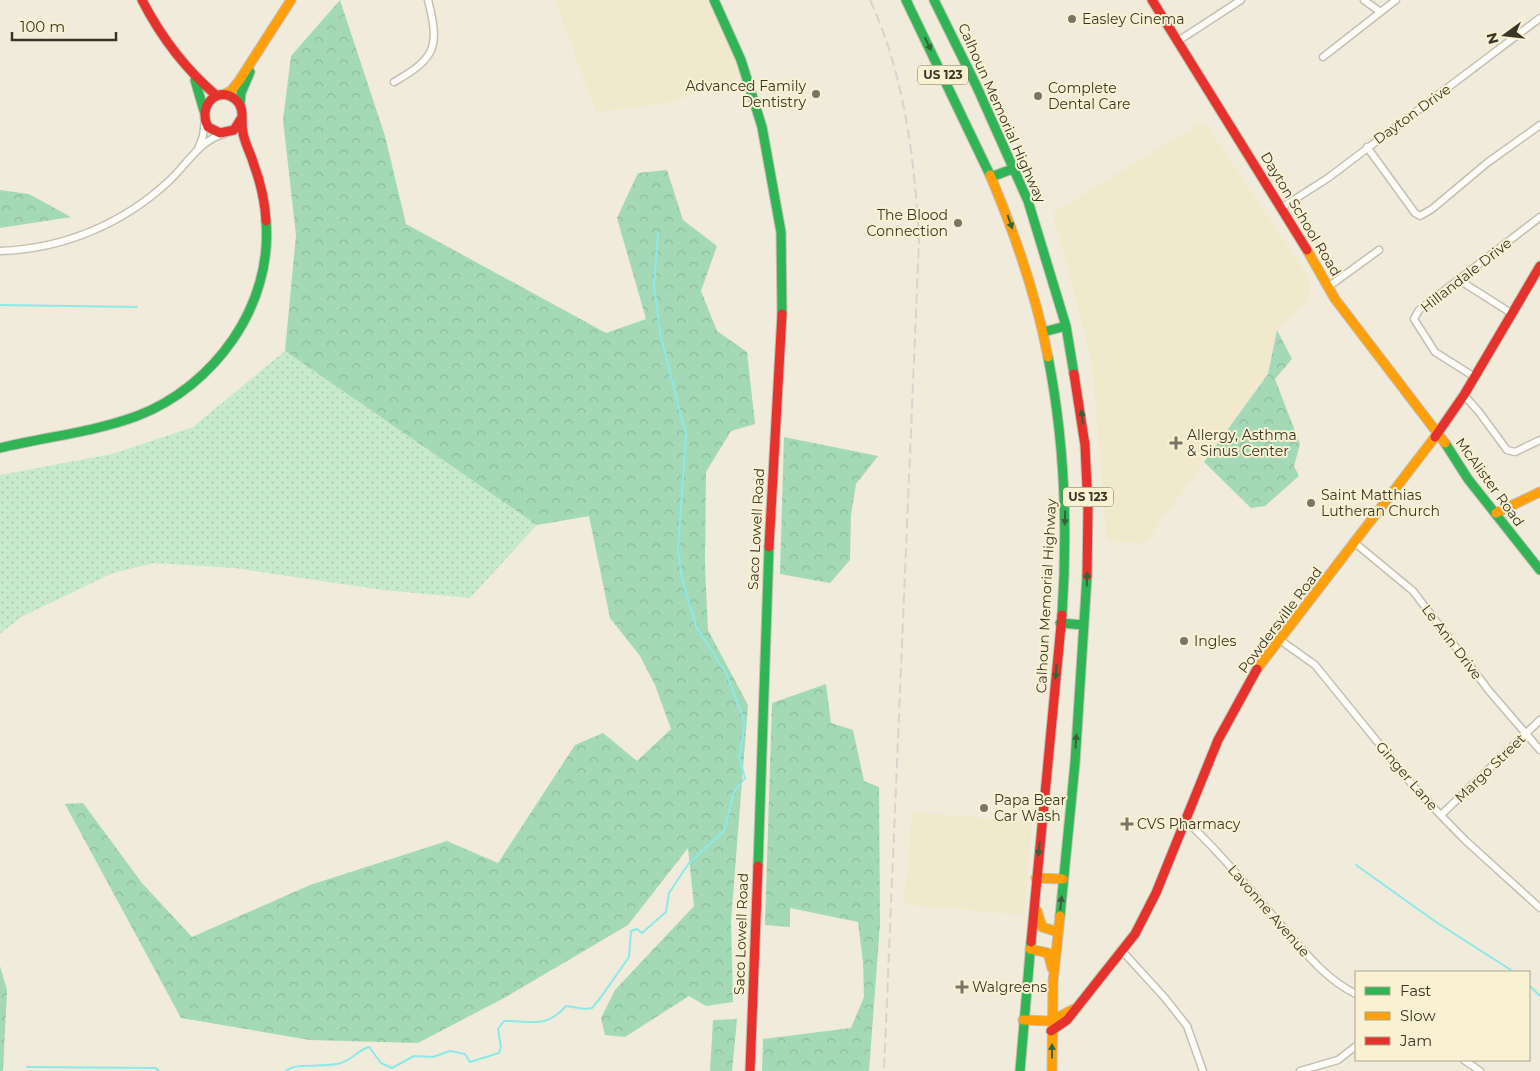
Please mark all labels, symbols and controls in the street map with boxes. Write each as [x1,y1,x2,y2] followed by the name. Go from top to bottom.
[12,10,116,42] scale bar
[1082,10,1184,28] place label: Easley Cinema
[1480,10,1530,60] north arrow
[1066,13,1078,25] marker: Easley Cinema
[20,17,65,36] text: 100 m
[954,20,1050,206] street label: Calhoun Memorial Highway
[1482,31,1503,46] text: N
[924,37,932,51] one-way arrow
[918,66,968,84] road number: US 123
[685,77,806,111] place label: Advanced Family Dentistry
[1048,79,1131,113] place label: Complete Dental Care
[1370,80,1454,148] street label: Dayton Drive
[810,88,822,100] marker: Advanced Family Dentistry
[1032,90,1044,102] marker: Complete Dental Care
[1257,148,1345,280] street label: Dayton School Road
[867,206,948,240] place label: The Blood Connection
[1007,215,1014,230] one-way arrow
[952,217,964,229] marker: The Blood Connection
[1417,234,1515,316] street label: Hillandale Drive
[1078,408,1086,424] one-way arrow
[1187,426,1297,460] place label: Allergy, Asthma & Sinus Center
[1452,434,1528,530] street label: McAlister Road
[1169,436,1183,450] marker: Allergy, Asthma & Sinus Center
[744,468,768,590] street label: Saco Lowell Road
[1321,486,1440,520] place label: Saint Matthias Lutheran Church
[1063,488,1113,507] road number: US 123
[1305,497,1317,509] marker: Saint Matthias Lutheran Church
[1032,498,1060,694] street label: Calhoun Memorial Highway
[1061,510,1069,526] one-way arrow
[1234,563,1326,677] street label: Powdersville Road
[1083,571,1091,587] one-way arrow
[1418,601,1486,683] street label: Le Ann Drive
[1194,632,1237,650] place label: Ingles
[1178,635,1190,647] marker: Ingles
[1051,664,1059,680] one-way arrow
[1451,730,1529,806] street label: Margo Street
[1073,733,1081,749] one-way arrow
[1372,738,1442,814] street label: Ginger Lane
[994,791,1067,825] place label: Papa Bear Car Wash
[978,802,990,814] marker: Papa Bear Car Wash
[1137,815,1241,833] place label: CVS Pharmacy
[1121,818,1133,830] marker: CVS Pharmacy
[1035,841,1043,857] one-way arrow
[1224,861,1314,961] street label: Lavonne Avenue
[730,873,752,995] street label: Saco Lowell Road
[1057,894,1065,910] one-way arrow
[1355,971,1530,1061] legend
[972,978,1047,996] place label: Walgreens
[956,981,968,993] marker: Walgreens
[1400,981,1431,1000] text: Fast
[1400,1006,1436,1025] text: Slow
[1399,1031,1432,1050] text: Jam
[1048,1043,1056,1059] one-way arrow

